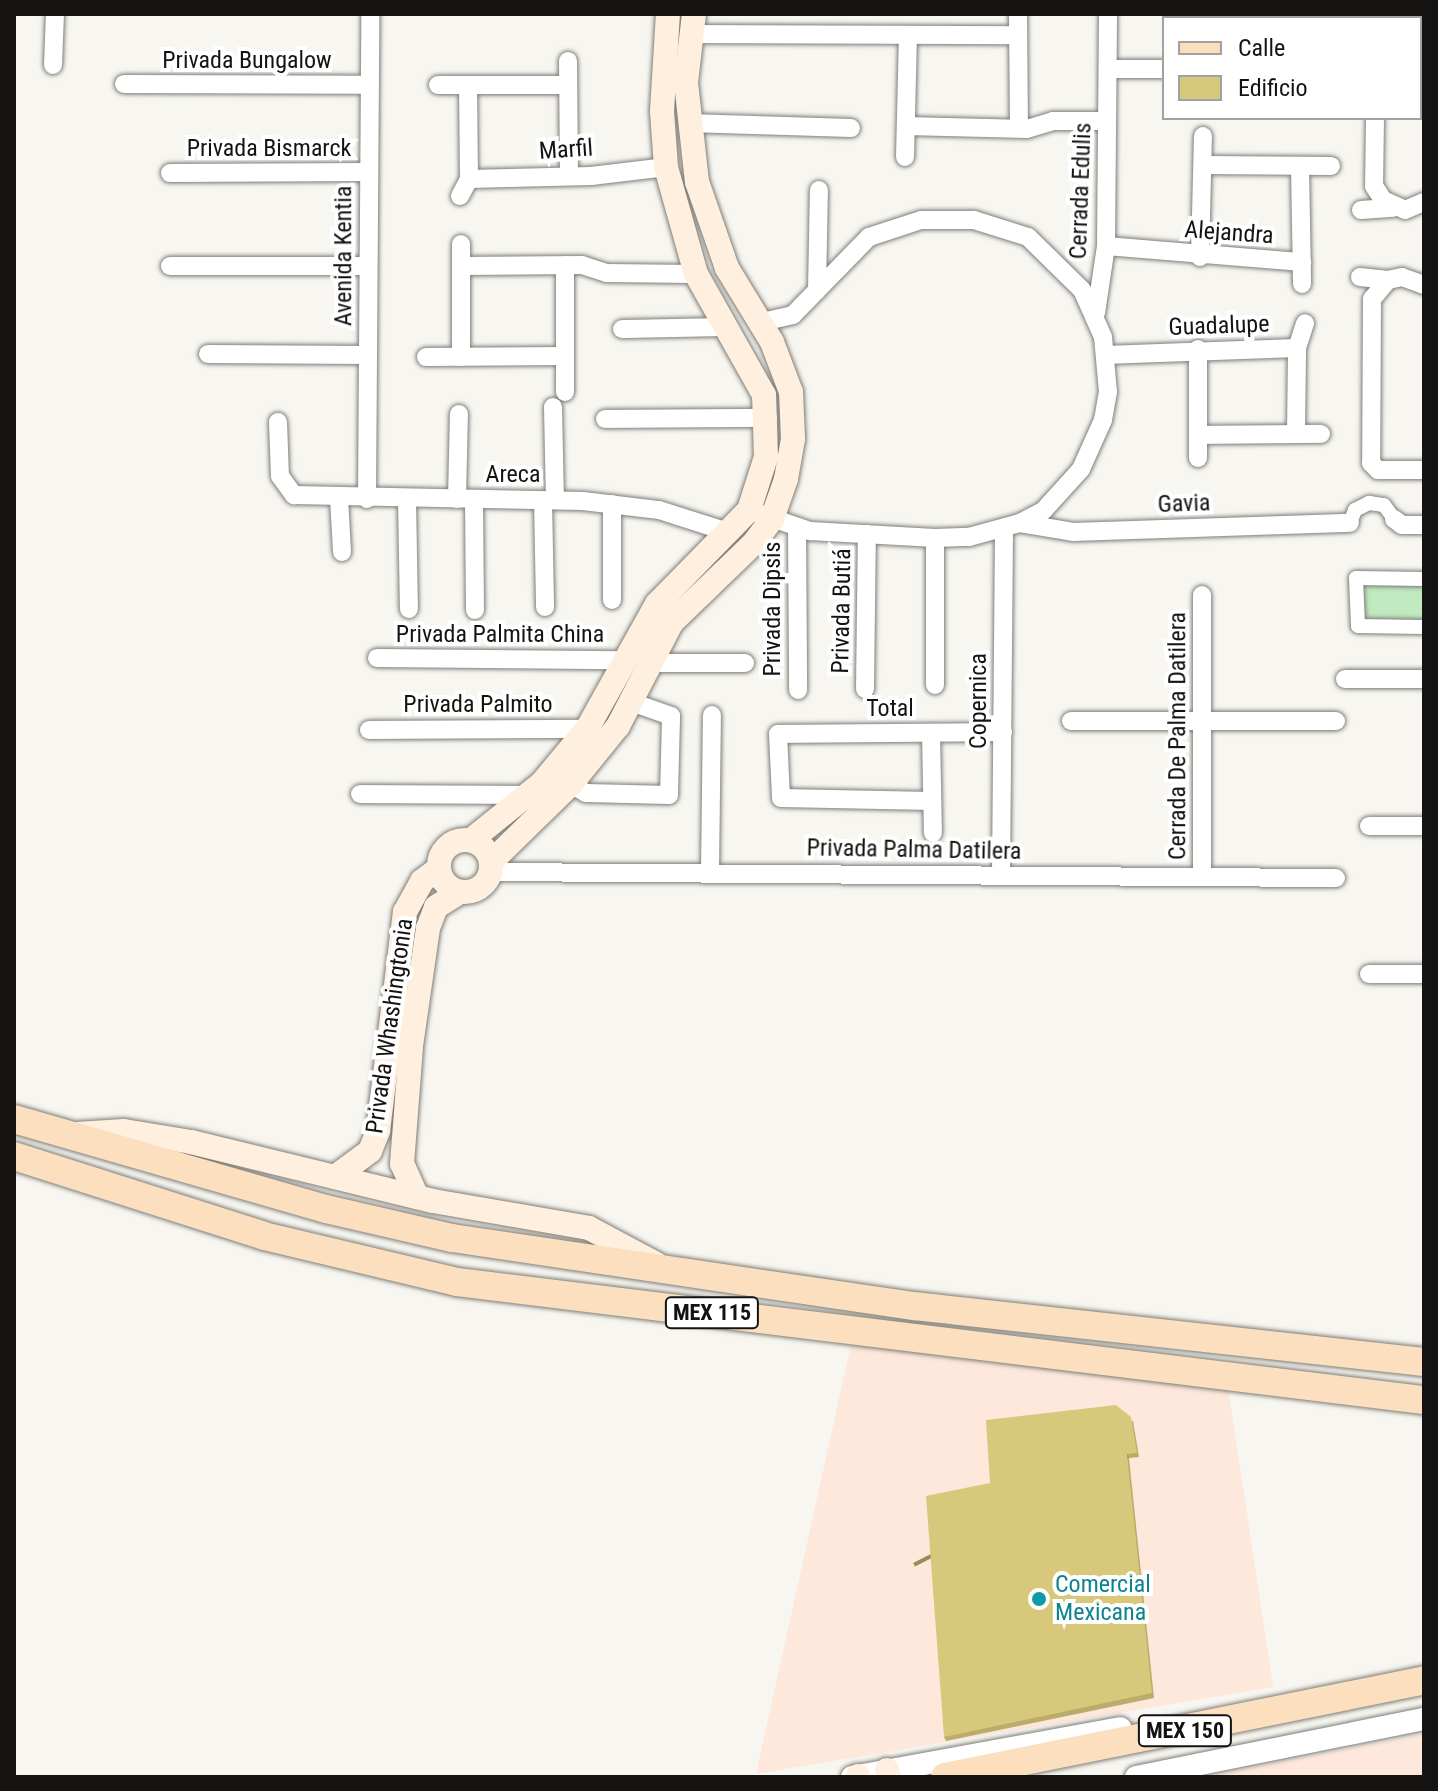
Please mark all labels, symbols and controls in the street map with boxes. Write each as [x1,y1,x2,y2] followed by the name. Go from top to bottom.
[1162,16,1422,120] legend
[1238,34,1285,62] text: Calle
[162,47,332,75] street label: Privada Bungalow
[1238,74,1308,102] text: Edificio
[1064,122,1098,260] street label: Cerrada Edulis
[538,134,594,166] street label: Marfil
[187,135,351,163] street label: Privada Bismarck
[330,186,358,326] street label: Avenida Kentia
[1183,216,1275,250] street label: Alejandra
[1168,310,1270,342] street label: Guadalupe
[486,461,540,489] street label: Areca
[1157,489,1211,519] street label: Gavia
[759,541,787,677] street label: Privada Dipsis
[827,548,857,674] street label: Privada Butiá
[1164,612,1192,860] street label: Cerrada De Palma Datilera
[396,621,604,649] street label: Privada Palmita China
[965,653,993,749] street label: Copernica
[403,691,553,719] street label: Privada Palmito
[866,695,914,723] street label: Total
[806,834,1022,866] street label: Privada Palma Datilera
[361,917,419,1135] street label: Privada Whashingtonia
[664,1295,760,1331] road number: MEX 115
[1055,1571,1151,1627] place label: Comercial Mexicana
[1030,1590,1048,1608] marker: Comercial Mexicana
[1137,1713,1233,1749] road number: MEX 150

